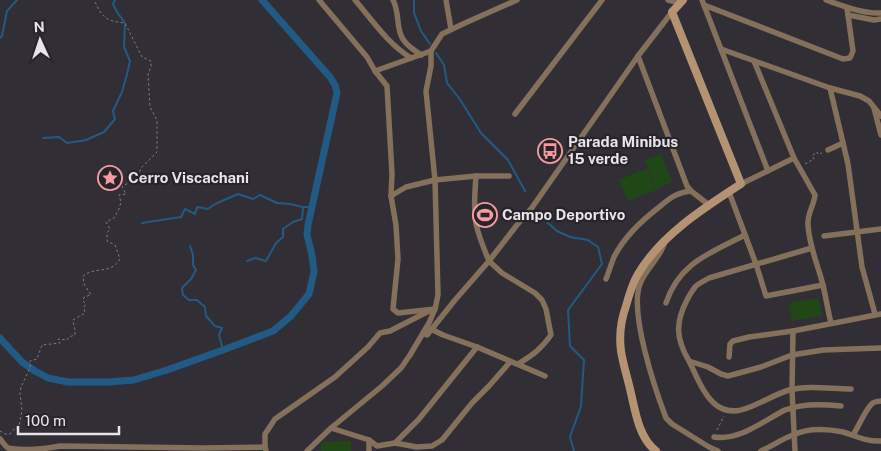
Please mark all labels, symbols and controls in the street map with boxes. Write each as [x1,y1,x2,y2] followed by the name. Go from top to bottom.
[15,15,65,65] north arrow
[33,19,45,35] text: N
[568,133,678,167] place label: Parada Minibus 15 verde
[537,138,563,164] bus stop icon: Parada Minibus 15 verde
[97,165,123,191] place icon: Cerro Viscachani
[128,169,249,186] place label: Cerro Viscachani
[472,202,498,228] sports icon: Campo Deportivo
[502,206,626,223] place label: Campo Deportivo
[18,404,119,436] scale bar
[25,412,66,429] text: 100 m

